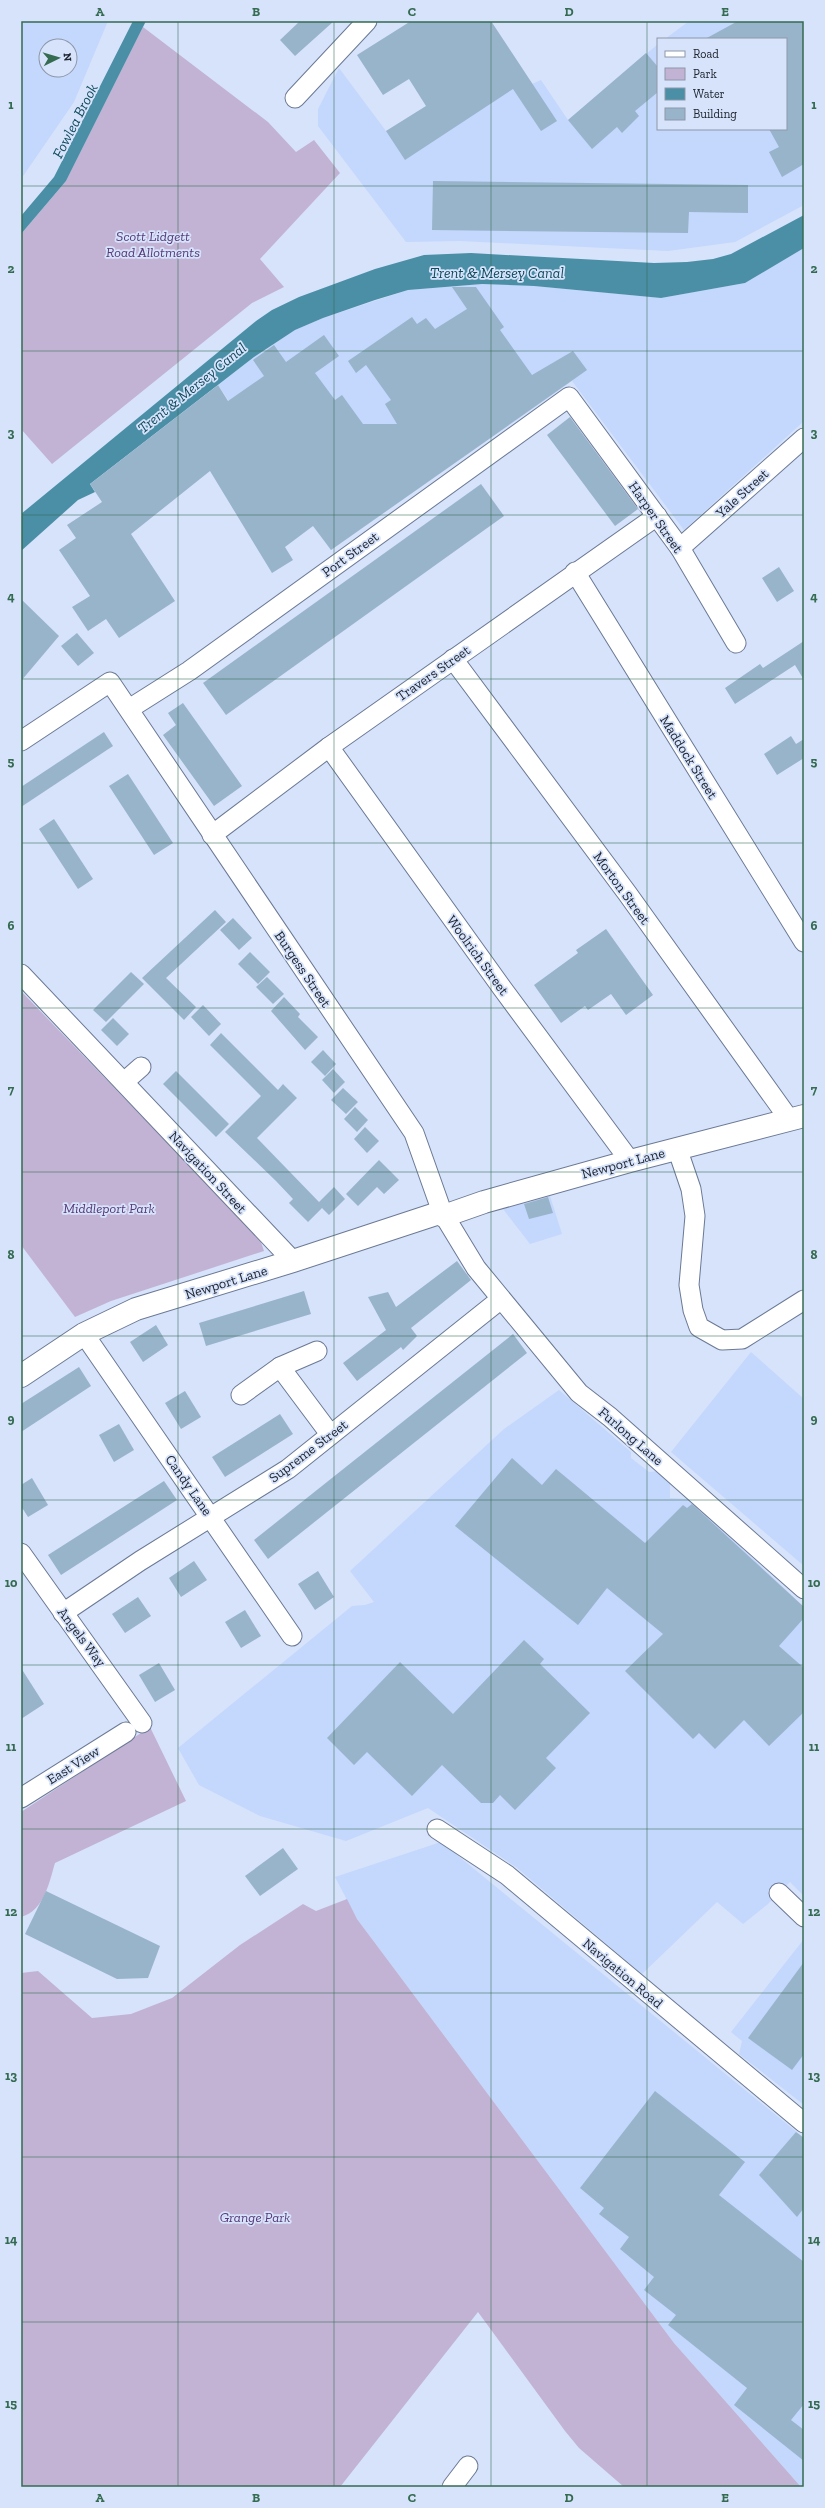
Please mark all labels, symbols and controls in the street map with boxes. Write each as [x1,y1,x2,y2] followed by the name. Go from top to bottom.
[96,4,105,19] text: A
[252,4,260,19] text: B
[408,4,416,19] text: C
[564,4,574,19] text: D
[721,4,729,19] text: E
[38,38,78,78] north arrow
[657,38,787,130] legend
[693,47,719,61] text: Road
[61,52,74,63] text: N
[693,67,718,81] text: Park
[48,80,102,161] water label: Fowlea Brook
[693,87,725,101] text: Water
[8,97,14,112] text: 1
[811,97,817,112] text: 1
[693,107,737,121] text: Building
[106,228,200,261] park label: Scott Lidgett Road Allotments
[8,261,15,276] text: 2
[811,261,818,276] text: 2
[430,264,564,282] water label: Trent & Mersey Canal
[134,339,250,437] water label: Trent & Mersey Canal
[8,425,15,440] text: 3
[811,425,818,440] text: 3
[712,465,773,522] street label: Yale Street
[625,478,687,557] street label: Harper Street
[319,528,383,581] street label: Port Street
[7,589,15,604] text: 4
[810,589,818,604] text: 4
[393,641,474,705] street label: Travers Street
[656,712,721,803] street label: Maddock Street
[8,754,15,769] text: 5
[811,754,818,769] text: 5
[590,849,654,929] street label: Morton Street
[443,912,513,999] street label: Woolrich Street
[8,918,15,933] text: 6
[811,918,818,933] text: 6
[271,928,335,1011] street label: Burgess Street
[8,1082,15,1097] text: 7
[811,1082,818,1097] text: 7
[165,1128,251,1218] street label: Navigation Street
[580,1144,667,1183] street label: Newport Lane
[63,1200,155,1217] park label: Middleport Park
[7,1247,15,1262] text: 8
[810,1247,818,1262] text: 8
[183,1262,270,1303] street label: Newport Lane
[595,1404,667,1469] street label: Furlong Lane
[8,1411,15,1426] text: 9
[811,1411,818,1426] text: 9
[266,1416,352,1487] street label: Supreme Street
[161,1452,216,1519] street label: Candy Lane
[5,1575,18,1590] text: 10
[808,1575,821,1590] text: 10
[54,1604,110,1671] street label: Angels Way
[6,1739,17,1754] text: 11
[809,1739,820,1754] text: 11
[44,1742,103,1788] street label: East View
[5,1904,17,1919] text: 12
[808,1904,820,1919] text: 12
[579,1935,667,2012] street label: Navigation Road
[5,2068,17,2083] text: 13
[808,2068,820,2083] text: 13
[220,2209,290,2226] park label: Grange Park
[5,2232,18,2247] text: 14
[808,2232,821,2247] text: 14
[5,2396,17,2411] text: 15
[808,2396,820,2411] text: 15
[96,2490,105,2505] text: A
[252,2490,260,2505] text: B
[408,2490,416,2505] text: C
[564,2490,574,2505] text: D
[721,2490,729,2505] text: E

